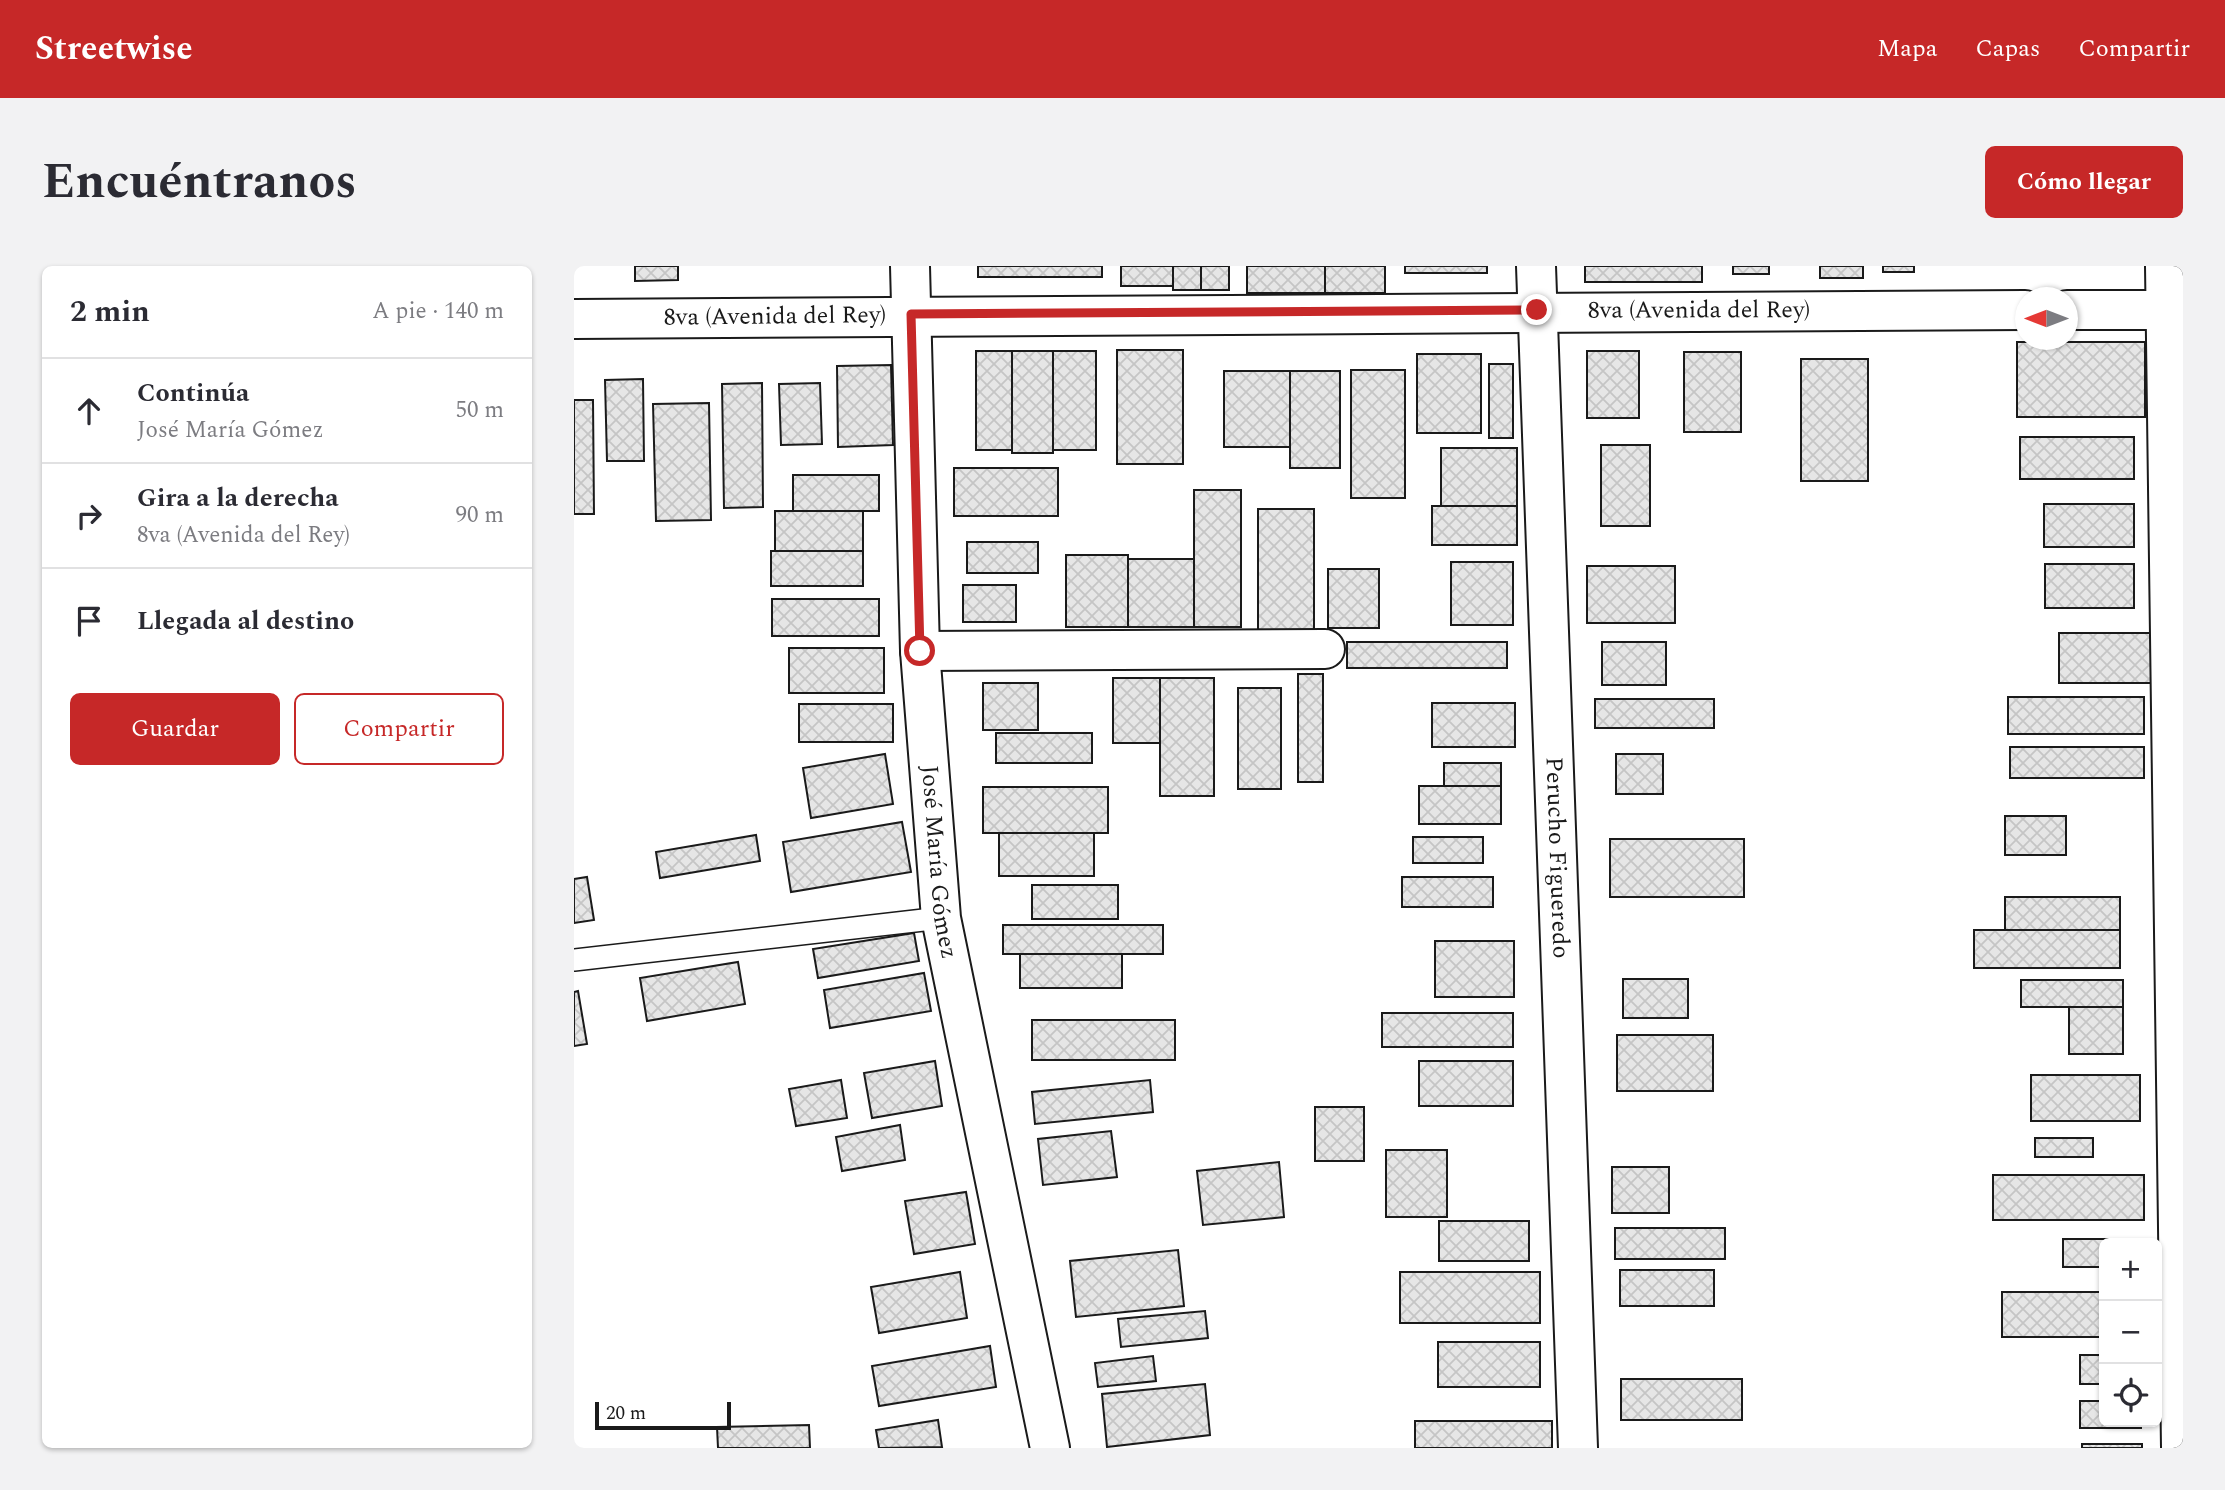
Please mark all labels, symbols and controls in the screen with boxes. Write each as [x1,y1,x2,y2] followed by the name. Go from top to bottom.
[35,24,193,74] text: Streetwise
[1877,31,1937,67] text: Mapa
[1975,31,2040,67] text: Capas
[2078,31,2190,67] text: Compartir
[42,145,357,220] text: Encuéntranos
[1985,146,2183,218] button: Cómo llegar
[2015,287,2078,350] north arrow
[70,289,150,335] text: 2 min
[1588,292,1810,329] street label: 8va (Avenida del Rey)
[372,294,504,329] text: A pie · 140 m
[1521,294,1552,325] route end
[664,297,886,336] street label: 8va (Avenida del Rey)
[137,373,249,413] text: Continúa
[70,392,108,430] icon: ahead
[455,393,504,428] text: 50 m
[137,413,323,448] text: José María Gómez
[137,478,339,518] text: Gira a la derecha
[70,497,108,535] icon: right
[455,498,504,533] text: 90 m
[137,518,350,553] text: 8va (Avenida del Rey)
[137,601,354,641] text: Llegada al destino
[70,602,108,640] icon: arrive
[904,635,935,666] route start
[70,693,280,765] button: Guardar
[294,693,504,765] button: Compartir
[1535,756,1579,959] street label: Perucho Figueredo
[911,764,967,962] street label: José María Gómez
[2099,1238,2162,1427] map controls
[2099,1238,2162,1301] button: +
[2099,1301,2162,1364] button: −
[2099,1364,2162,1427] button: locate
[595,1399,732,1431] scale bar
[606,1399,646,1428] text: 20 m

